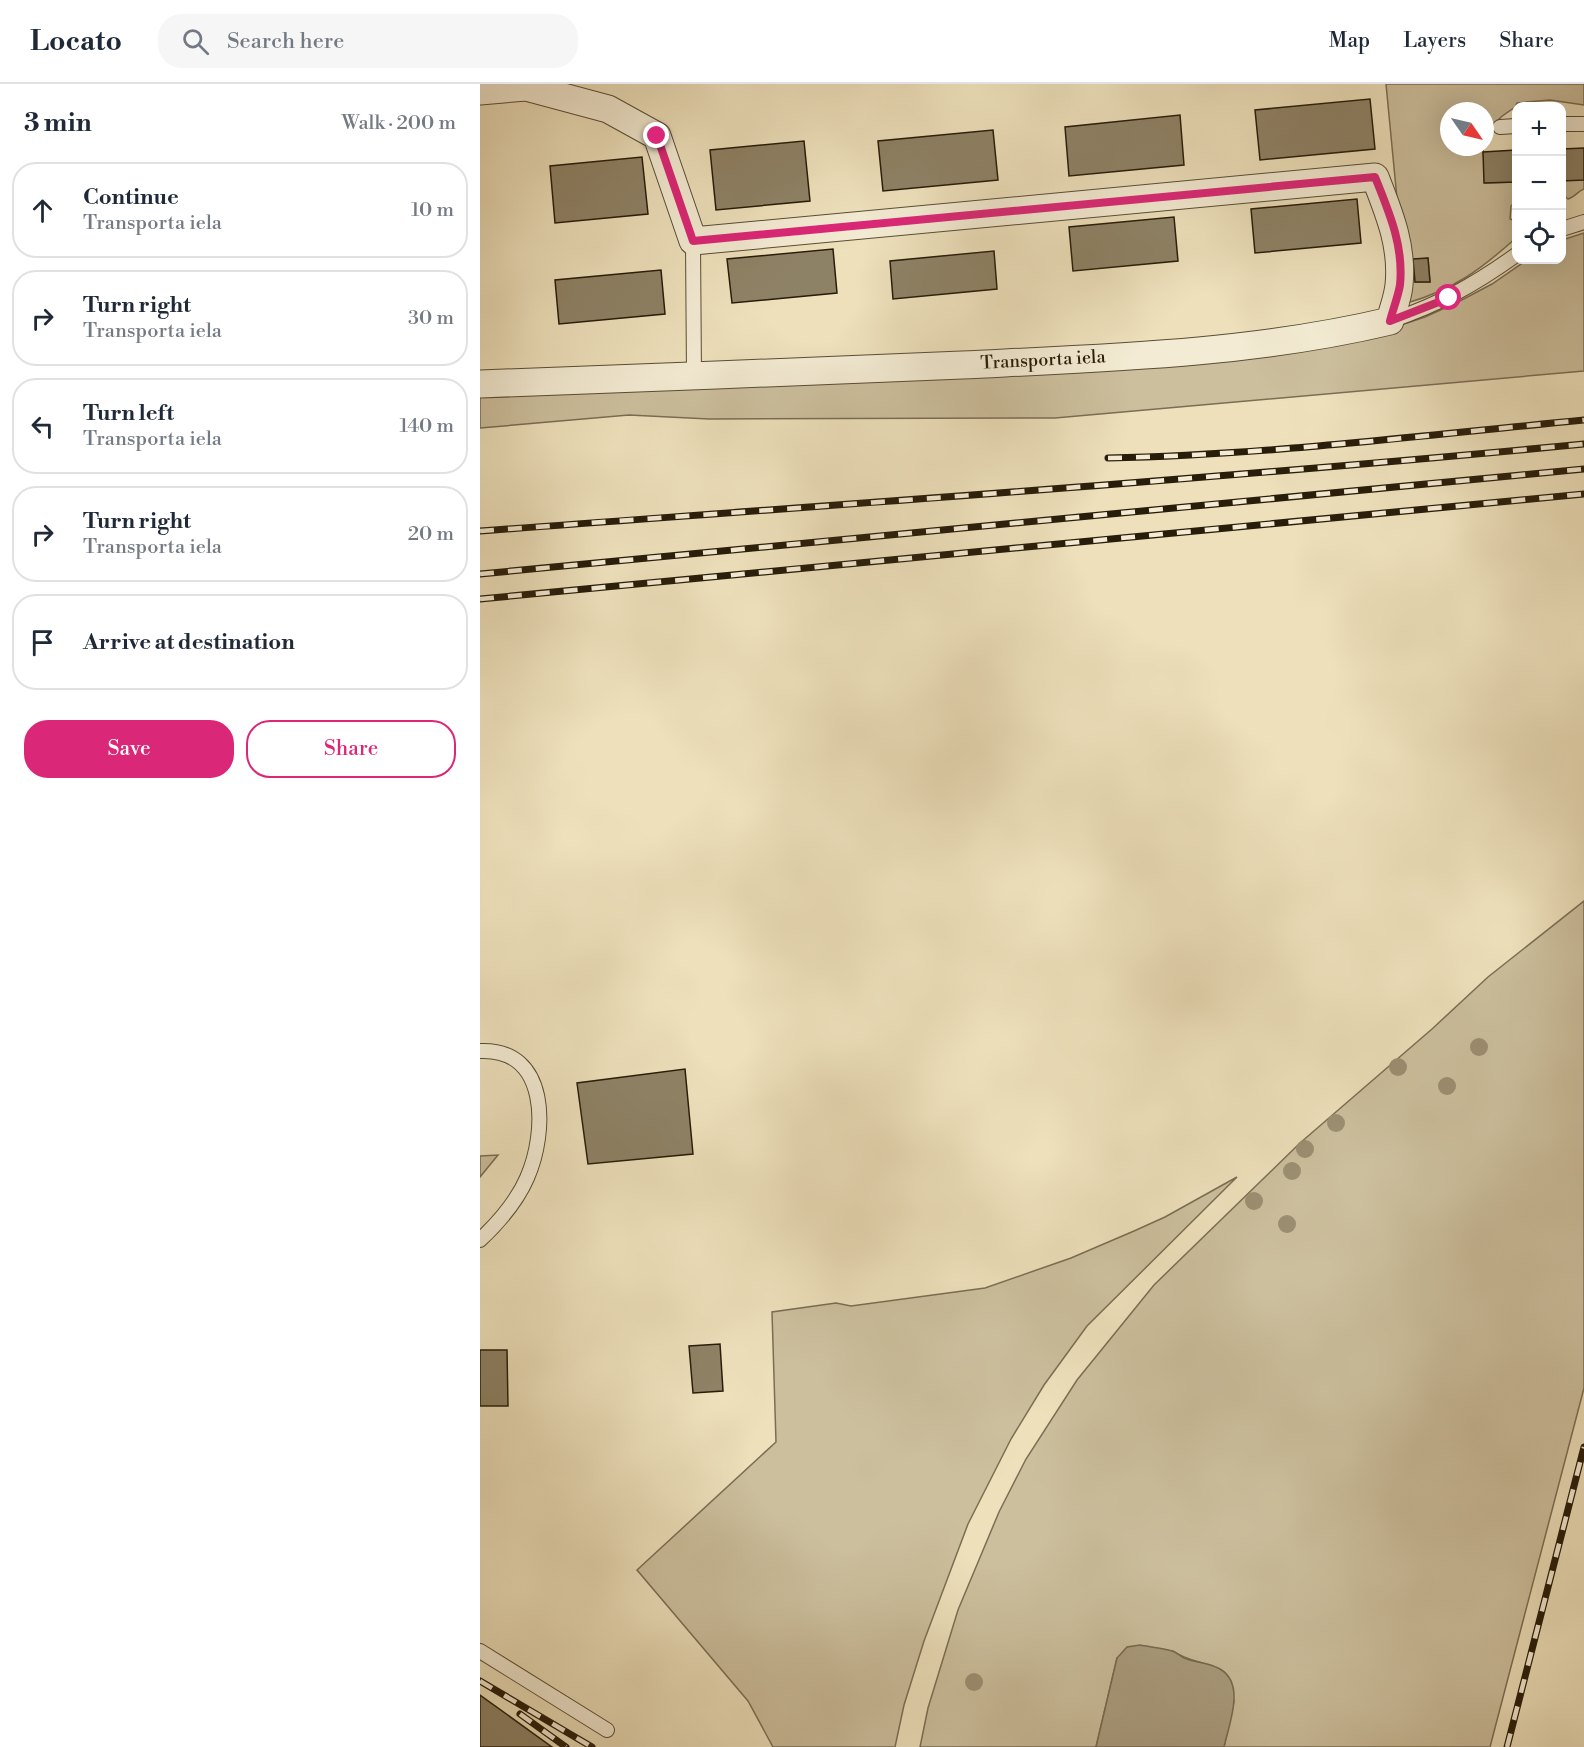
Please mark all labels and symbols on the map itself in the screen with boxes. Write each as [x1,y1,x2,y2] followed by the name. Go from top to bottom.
[1440,102,1494,156] north arrow
[643,122,669,148] route end
[1435,284,1461,310] route start
[980,345,1107,375] street label: Transporta iela

